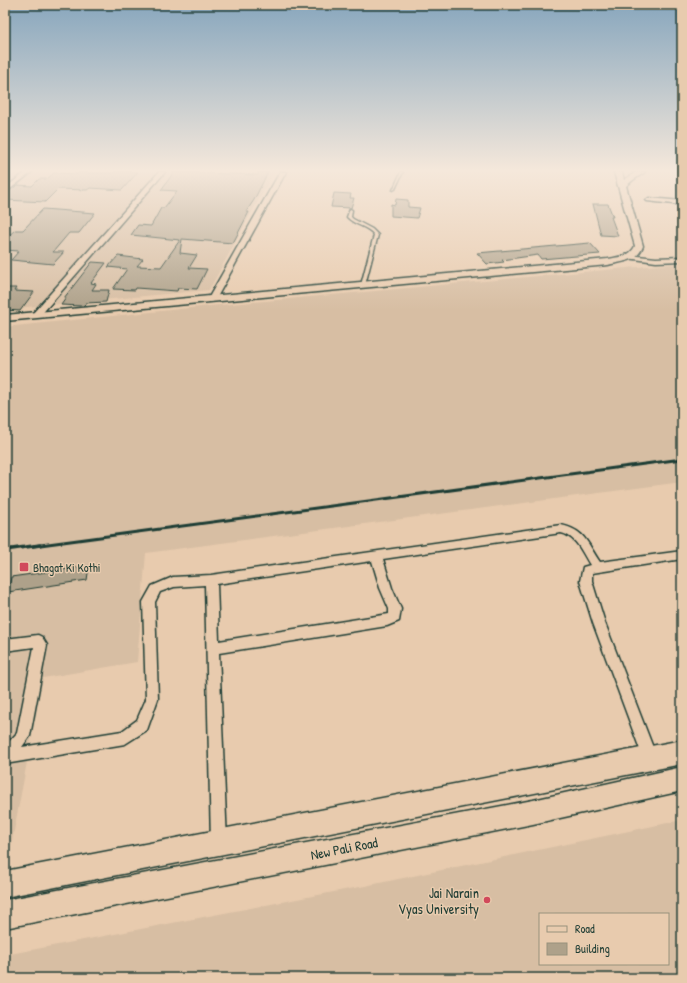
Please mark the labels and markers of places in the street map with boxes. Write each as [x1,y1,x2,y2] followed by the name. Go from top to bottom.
[33,559,100,576] place label: Bhagat Ki Kothi
[18,561,30,573] marker: Bhagat Ki Kothi
[398,883,479,919] place label: Jai Narain Vyas University
[482,895,492,905] marker: Jai Narain Vyas University

